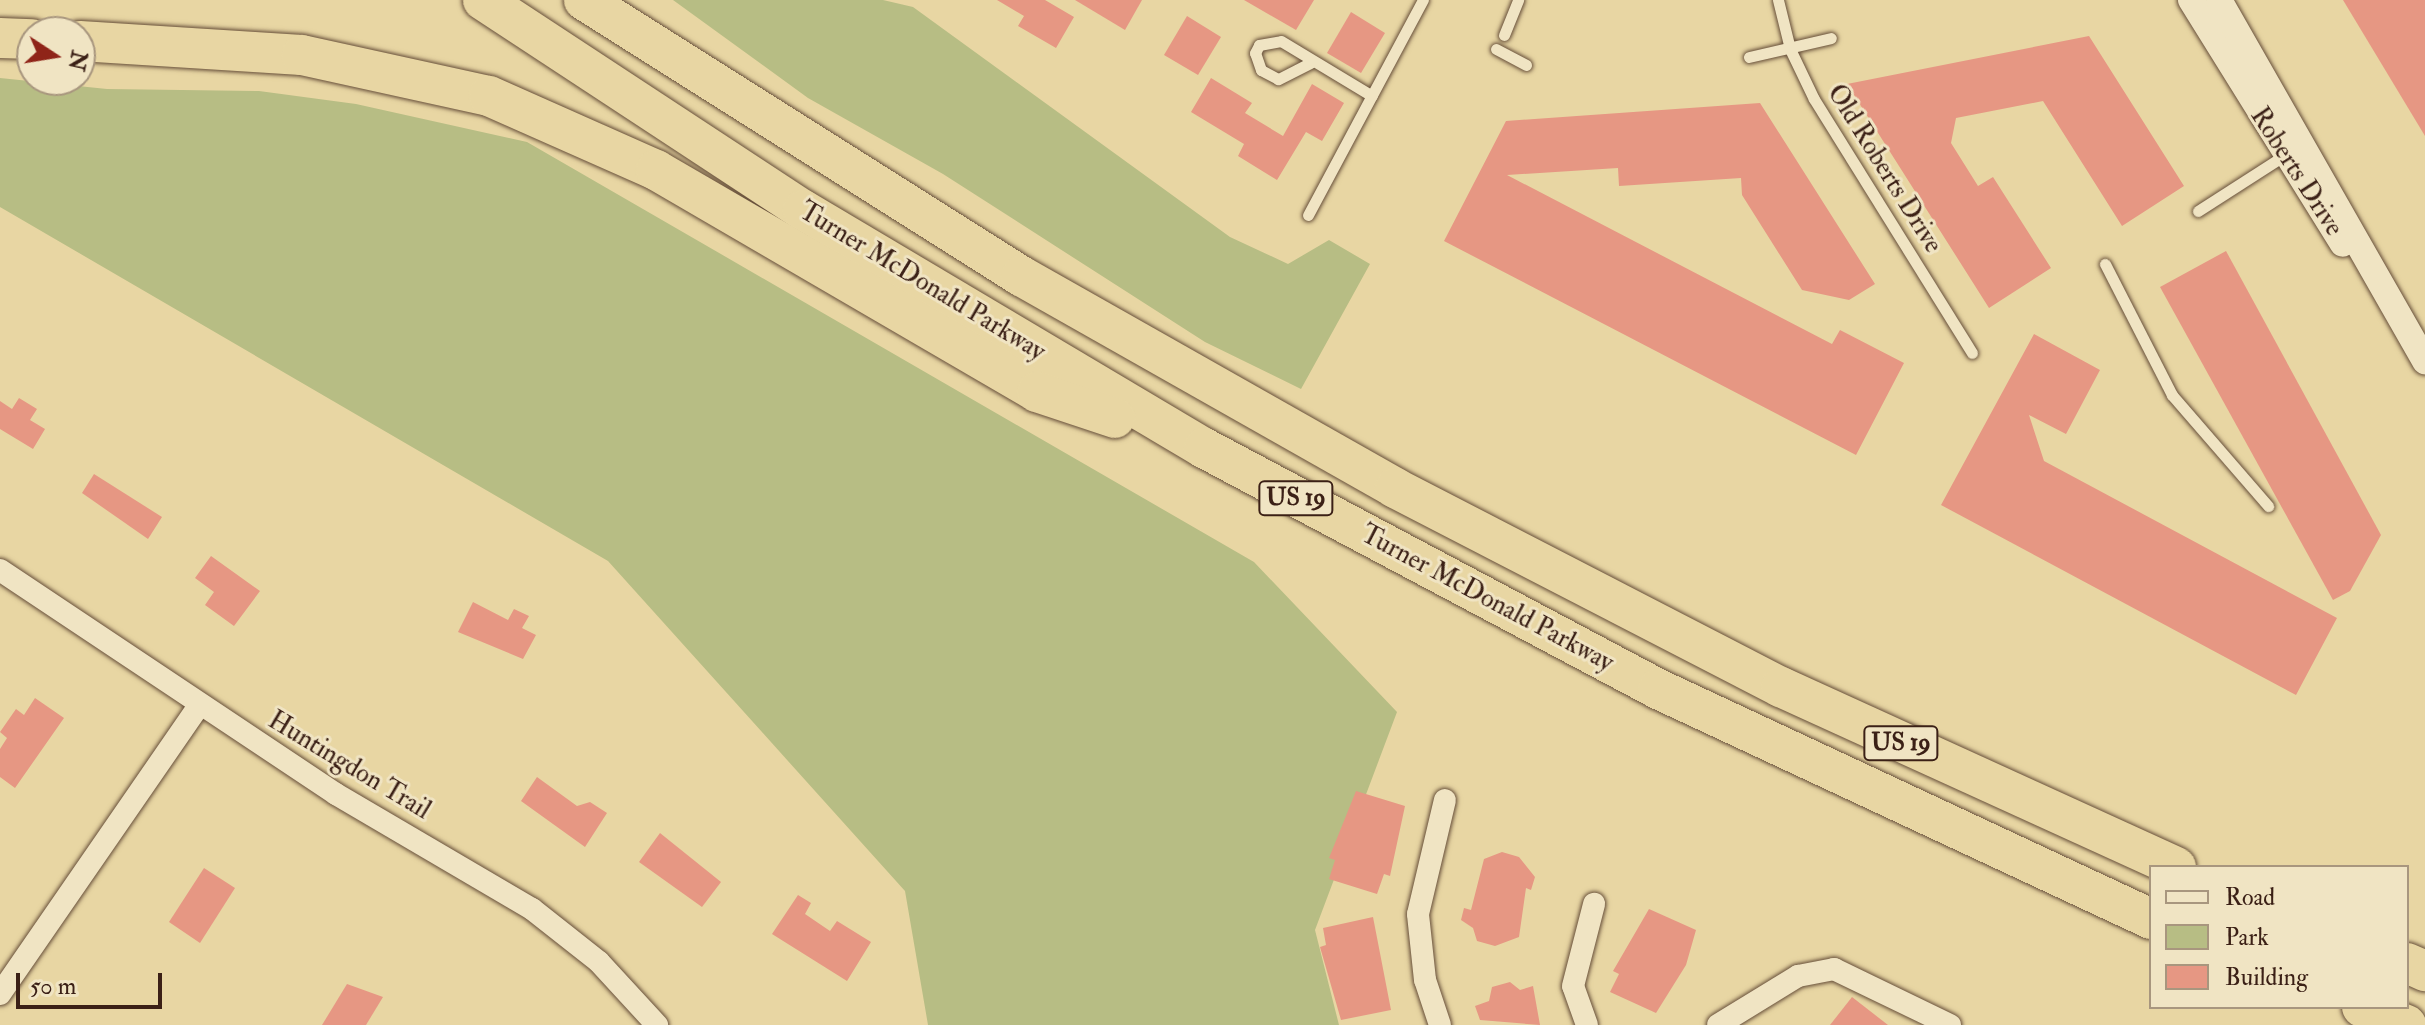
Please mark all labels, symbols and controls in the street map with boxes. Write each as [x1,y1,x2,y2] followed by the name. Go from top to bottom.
[16,16,96,96] north arrow
[62,48,93,73] text: N
[1820,79,1948,259] street label: Old Roberts Drive
[2243,102,2349,242] street label: Roberts Drive
[793,196,1051,368] street label: Turner McDonald Parkway
[1258,478,1334,518] road number: US 19
[1355,519,1619,679] street label: Turner McDonald Parkway
[262,705,436,827] street label: Huntingdon Trail
[1863,723,1939,763] road number: US 19
[2149,865,2409,1009] legend
[2225,882,2275,913] text: Road
[2225,922,2269,953] text: Park
[20,957,166,1007] scale bar
[2225,962,2308,993] text: Building
[30,971,76,1002] text: 50 m

